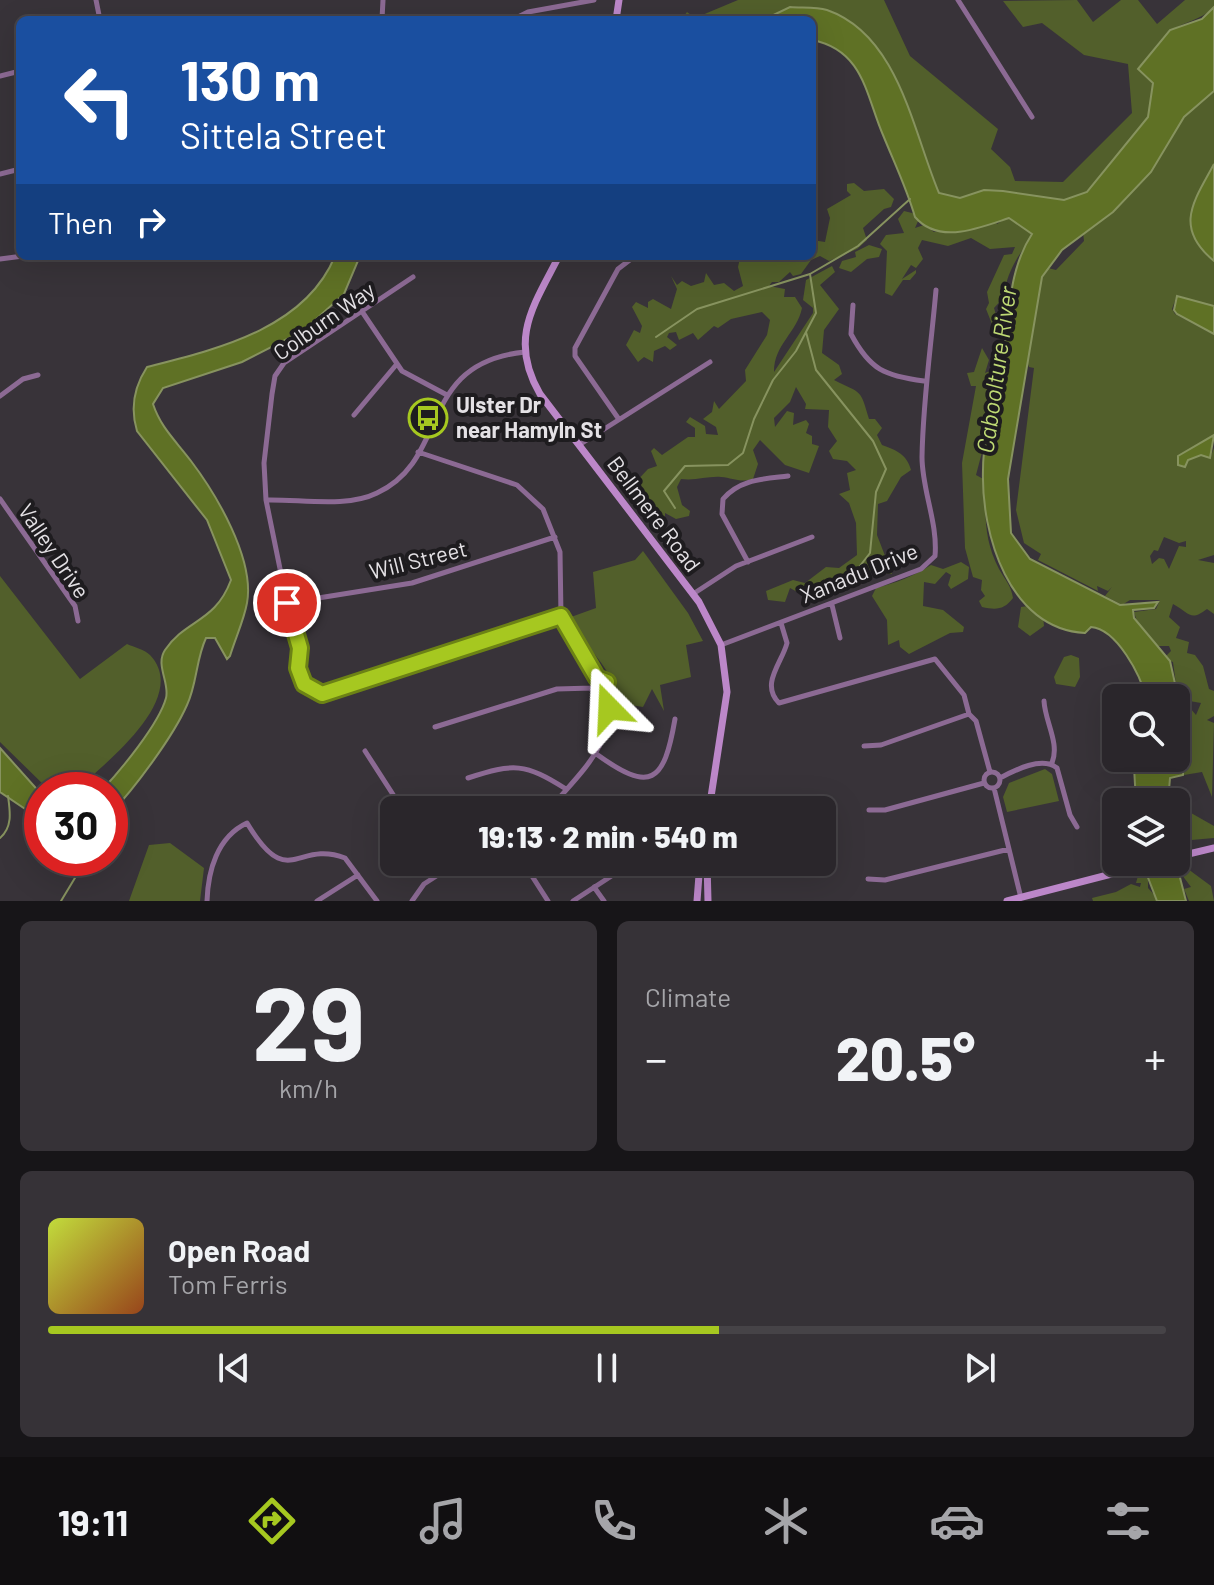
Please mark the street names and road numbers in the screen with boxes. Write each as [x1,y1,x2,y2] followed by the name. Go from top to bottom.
[268,276,379,365] street label: Colburn Way
[603,450,707,576] street label: Bellmere Road
[14,498,96,603] street label: Valley Drive
[366,534,469,584] street label: Will Street
[796,537,921,607] street label: Xanadu Drive

